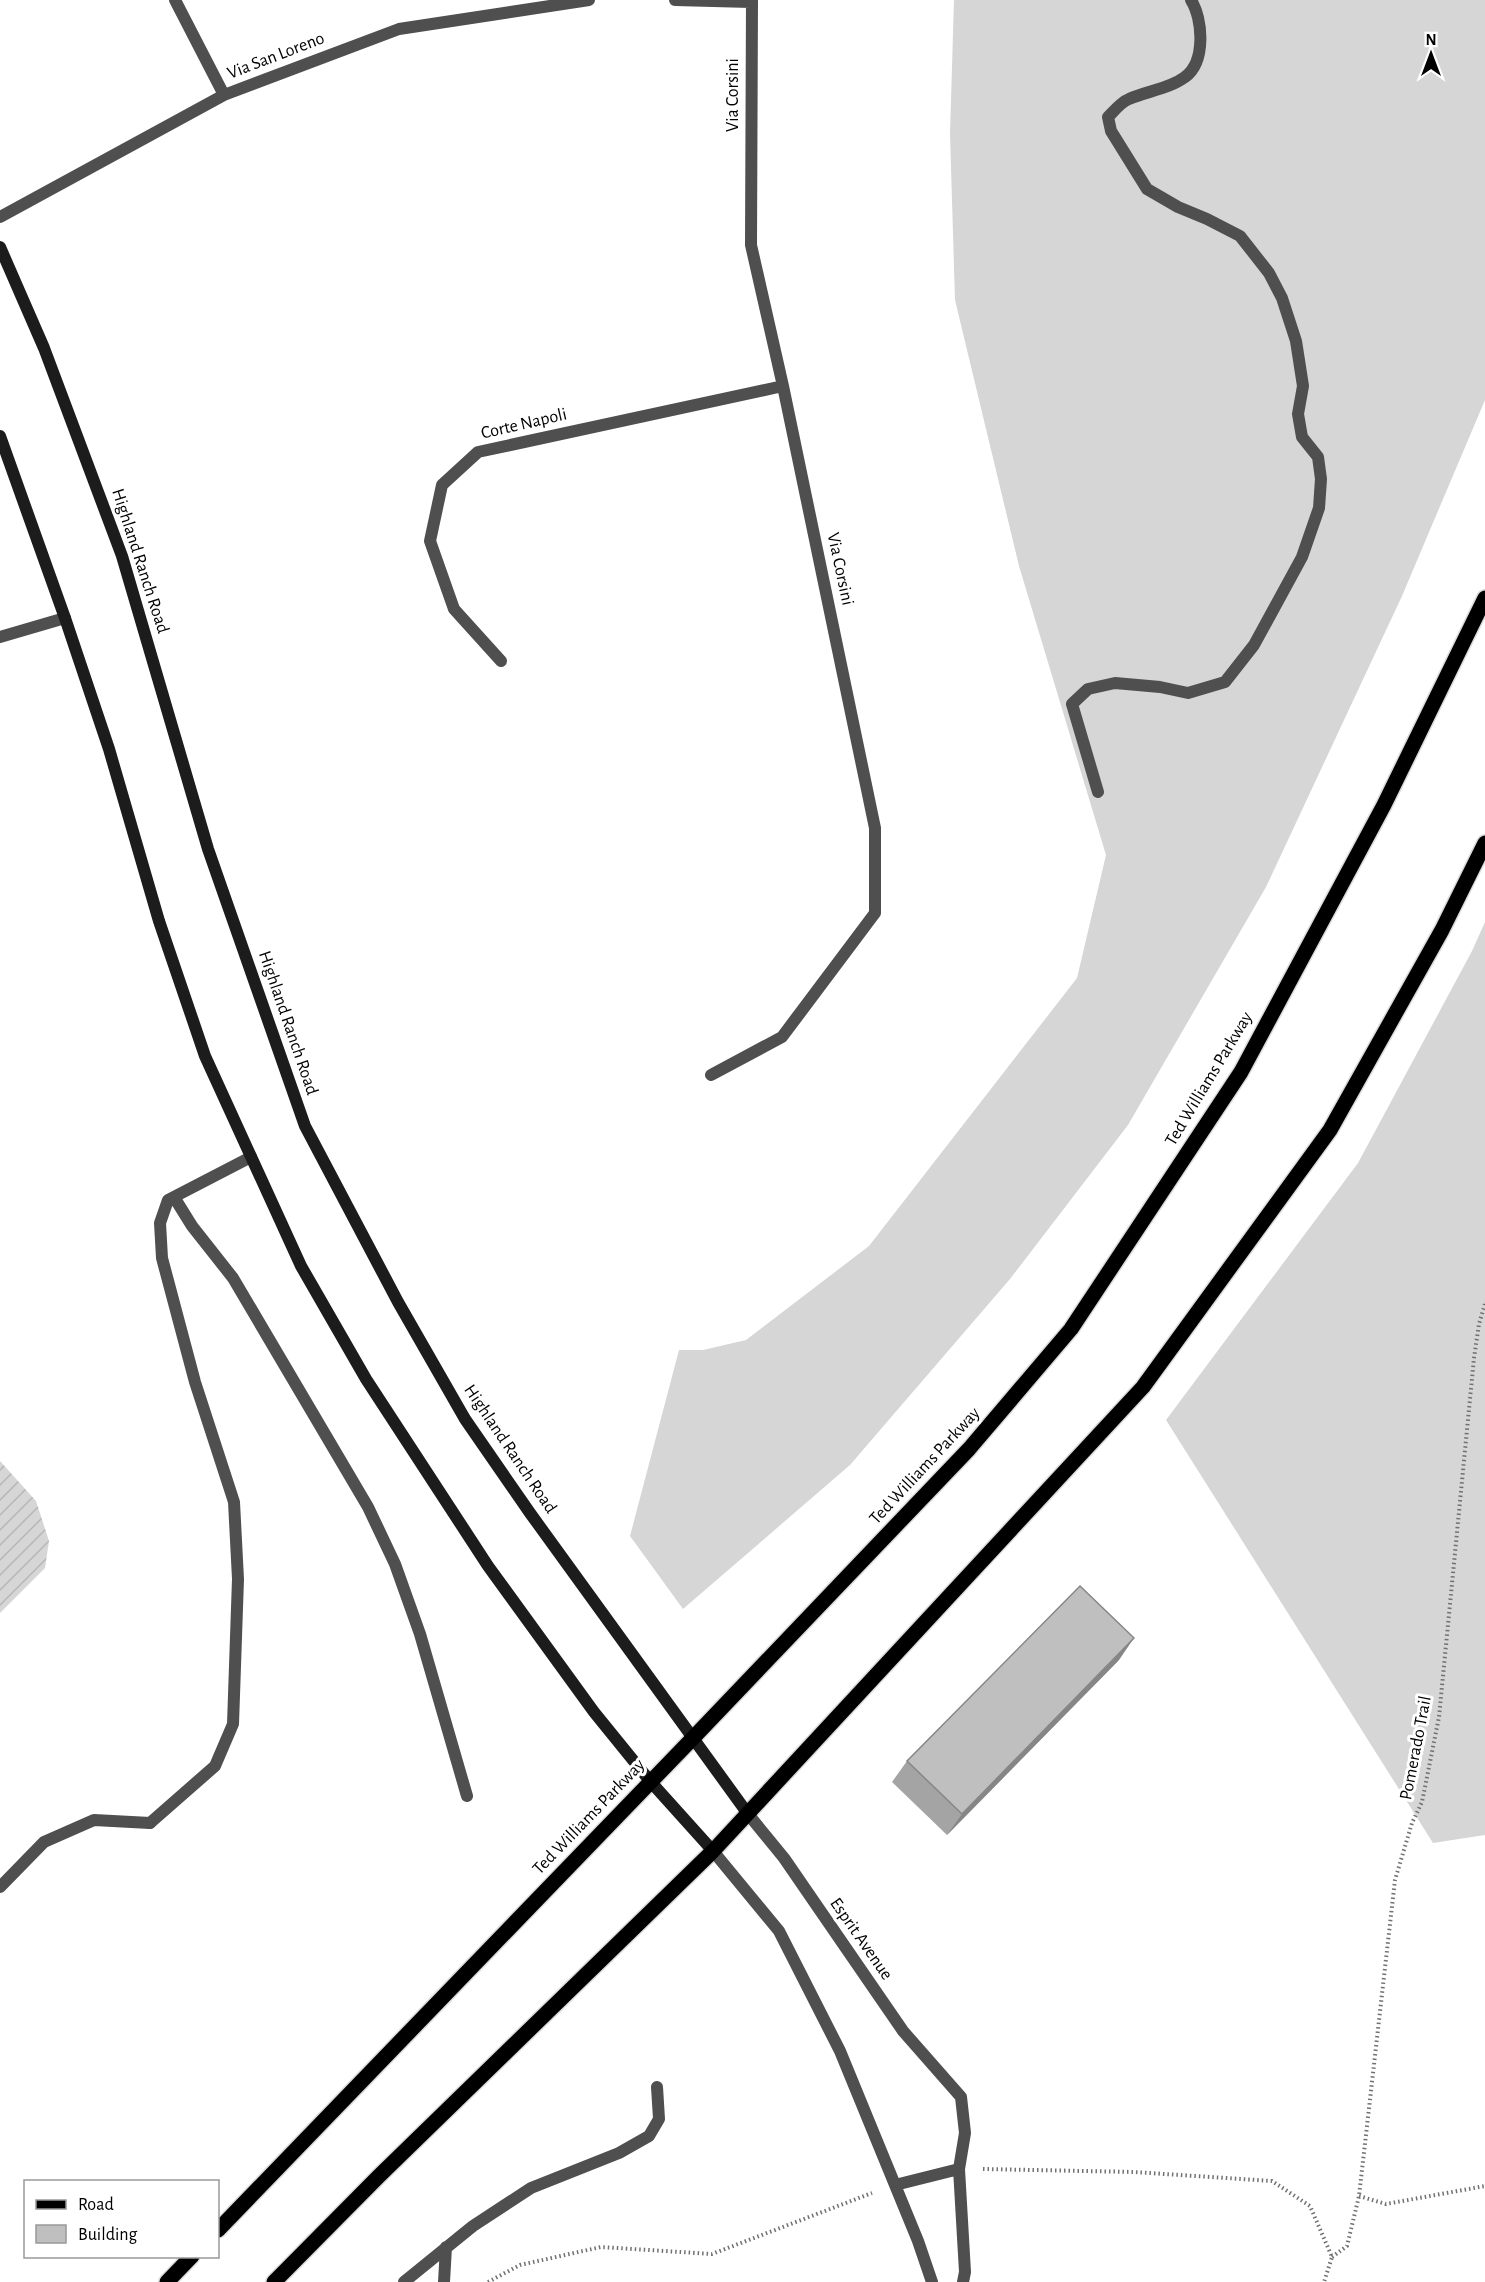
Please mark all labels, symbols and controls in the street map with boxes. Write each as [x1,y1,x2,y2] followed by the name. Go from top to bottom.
[1401,24,1461,84] north arrow
[225,29,327,83] street label: Via San Loreno
[1425,32,1437,48] text: N
[724,58,742,132] street label: Via Corsini
[479,405,569,443] street label: Corte Napoli
[108,486,172,636] street label: Highland Ranch Road
[824,531,856,607] street label: Via Corsini
[255,949,321,1097] street label: Highland Ranch Road
[1162,1009,1256,1149] street label: Ted Williams Parkway
[460,1381,560,1517] street label: Highland Ranch Road
[866,1404,984,1528] street label: Ted Williams Parkway
[1397,1695,1435,1801] street label: Pomerado Trail
[529,1756,649,1878] street label: Ted Williams Parkway
[826,1895,896,1983] street label: Esprit Avenue
[24,2180,219,2258] legend
[78,2196,114,2214] text: Road
[78,2226,138,2244] text: Building

